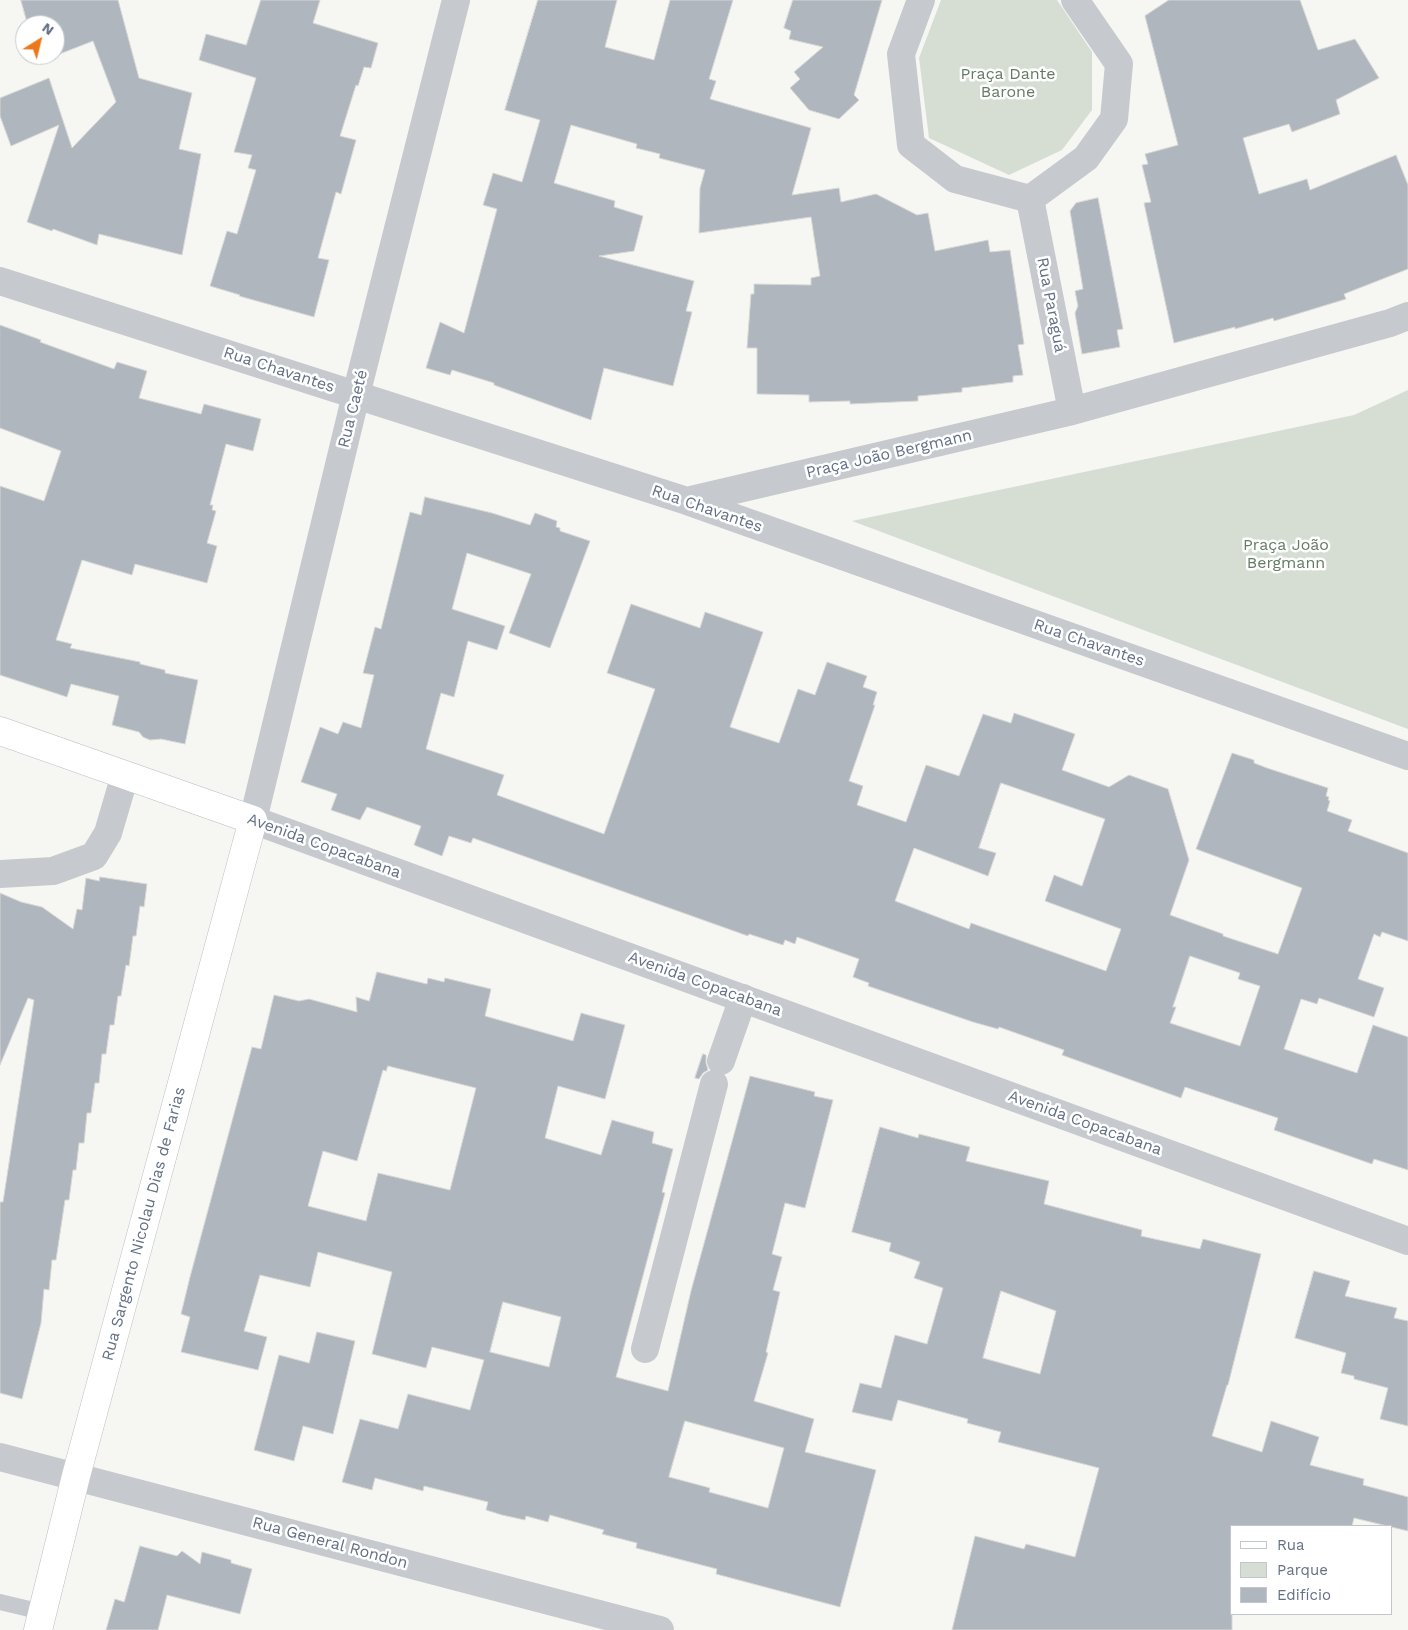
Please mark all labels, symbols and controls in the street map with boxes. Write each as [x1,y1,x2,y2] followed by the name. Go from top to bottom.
[15,15,65,65] north arrow
[39,19,57,38] text: N
[961,64,1055,102] park label: Praça Dante Barone
[1032,256,1070,354] street label: Rua Paraguá
[221,343,337,397] street label: Rua Chavantes
[334,368,372,450] street label: Rua Caeté
[804,426,974,482] street label: Praça João Bergmann
[649,481,765,537] street label: Rua Chavantes
[1243,535,1329,573] park label: Praça João Bergmann
[1031,615,1147,671] street label: Rua Chavantes
[245,809,403,883] street label: Avenida Copacabana
[626,947,784,1021] street label: Avenida Copacabana
[98,1085,190,1363] street label: Rua Sargento Nicolau Dias de Farias
[1006,1086,1164,1160] street label: Avenida Copacabana
[250,1513,410,1573] street label: Rua General Rondon
[1230,1525,1393,1615] legend
[1277,1536,1305,1554] text: Rua
[1277,1561,1328,1579] text: Parque
[1277,1586,1331,1604] text: Edifício

